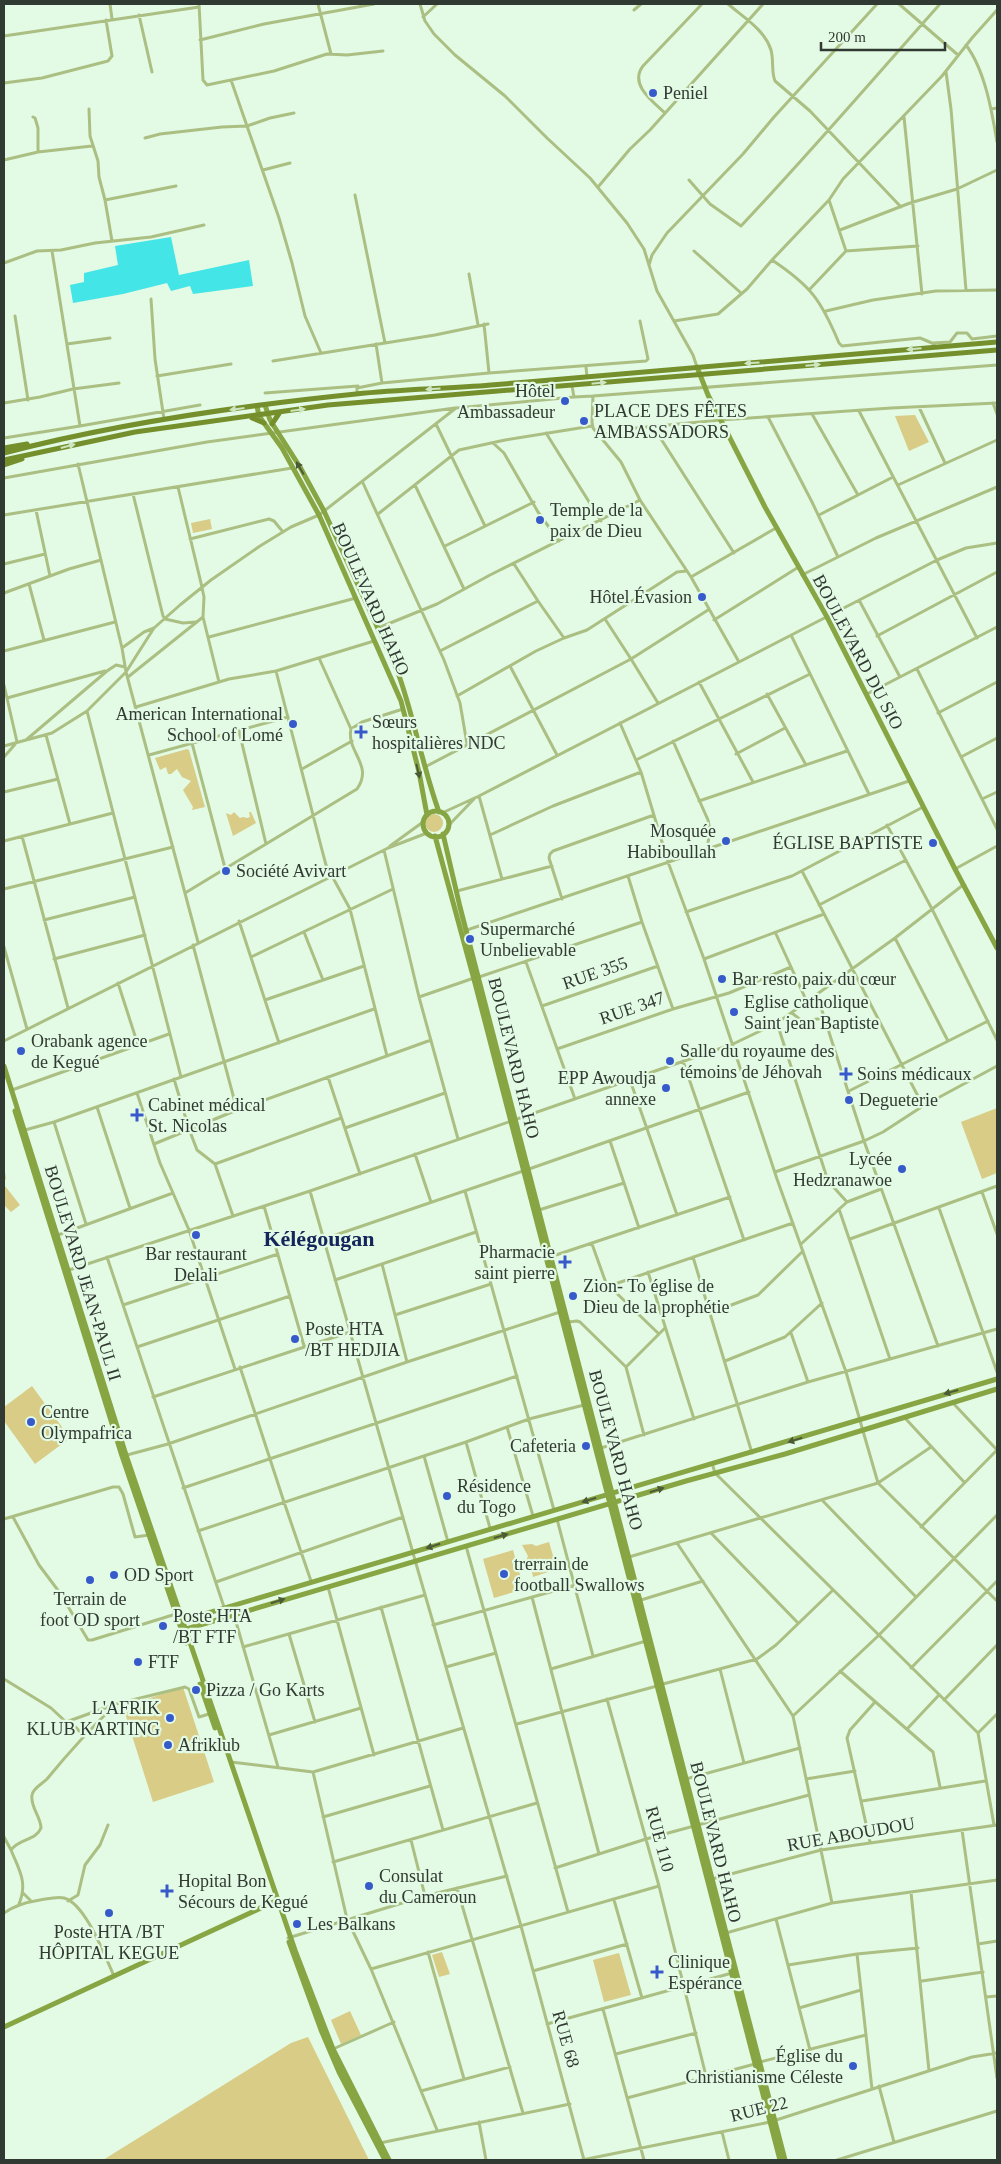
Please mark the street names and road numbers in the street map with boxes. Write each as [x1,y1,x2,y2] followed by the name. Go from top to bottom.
[328,519,414,679] street label: BOULEVARD HAHO
[809,571,907,733] street label: BOULEVARD DU SIO
[560,953,630,993] street label: RUE 355
[484,975,544,1141] street label: BOULEVARD HAHO
[597,988,667,1028] street label: RUE 347
[41,1163,125,1383] street label: BOULEVARD JEAN-PAUL II
[585,1368,647,1532] street label: BOULEVARD HAHO
[686,1759,746,1925] street label: BOULEVARD HAHO
[642,1804,678,1874] street label: RUE 110
[785,1813,917,1855] street label: RUE ABOUDOU
[548,2008,584,2070] street label: RUE 68
[728,2092,790,2126] street label: RUE 22

